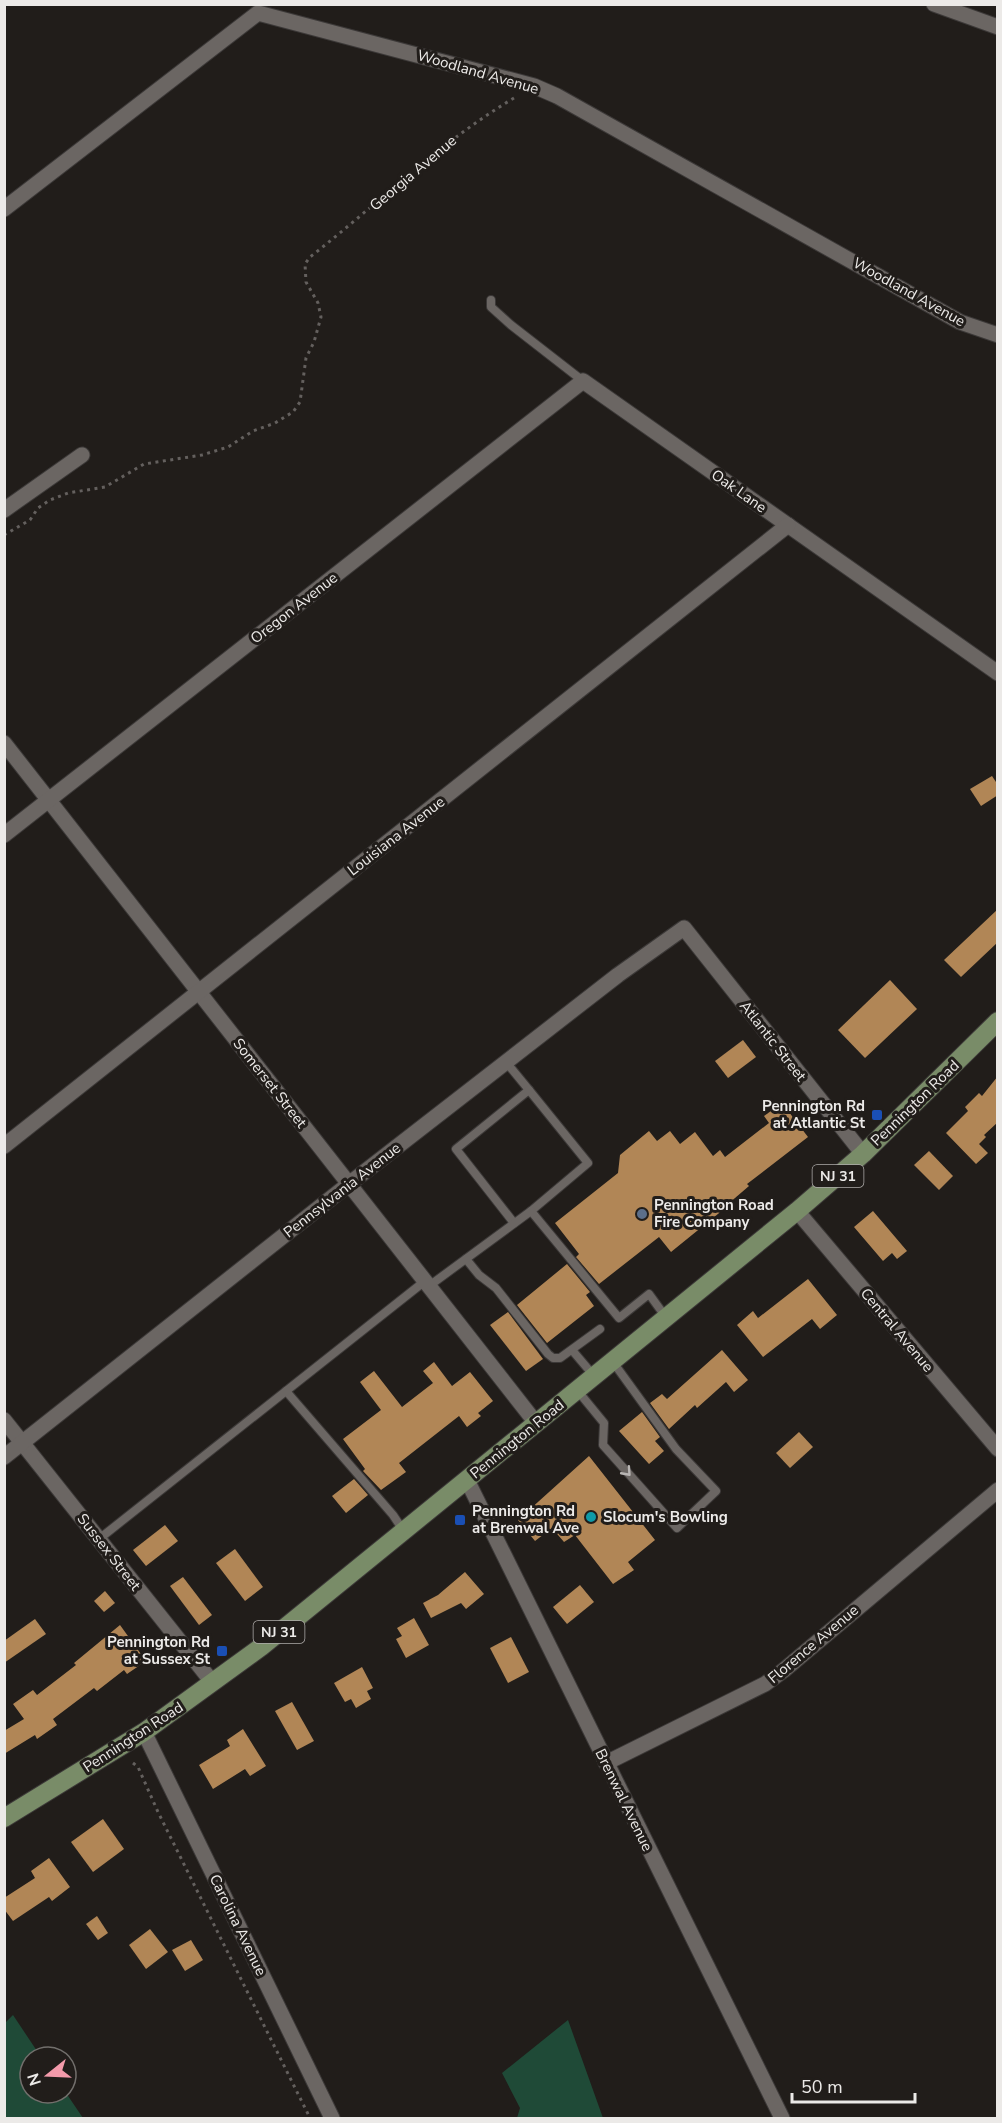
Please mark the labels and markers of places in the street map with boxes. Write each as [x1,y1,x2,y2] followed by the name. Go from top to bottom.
[762,1096,865,1133] place label: Pennington Rd at Atlantic St
[870,1108,884,1122] marker: Pennington Rd at Atlantic St
[654,1195,774,1232] place label: Pennington Road Fire Company
[635,1207,649,1221] marker: Pennington Road Fire Company
[472,1501,579,1538] place label: Pennington Rd at Brenwal Ave
[603,1507,728,1527] place label: Slocum's Bowling
[584,1510,598,1524] marker: Slocum's Bowling
[453,1513,467,1527] marker: Pennington Rd at Brenwal Ave
[107,1632,210,1669] place label: Pennington Rd at Sussex St
[215,1644,229,1658] marker: Pennington Rd at Sussex St

